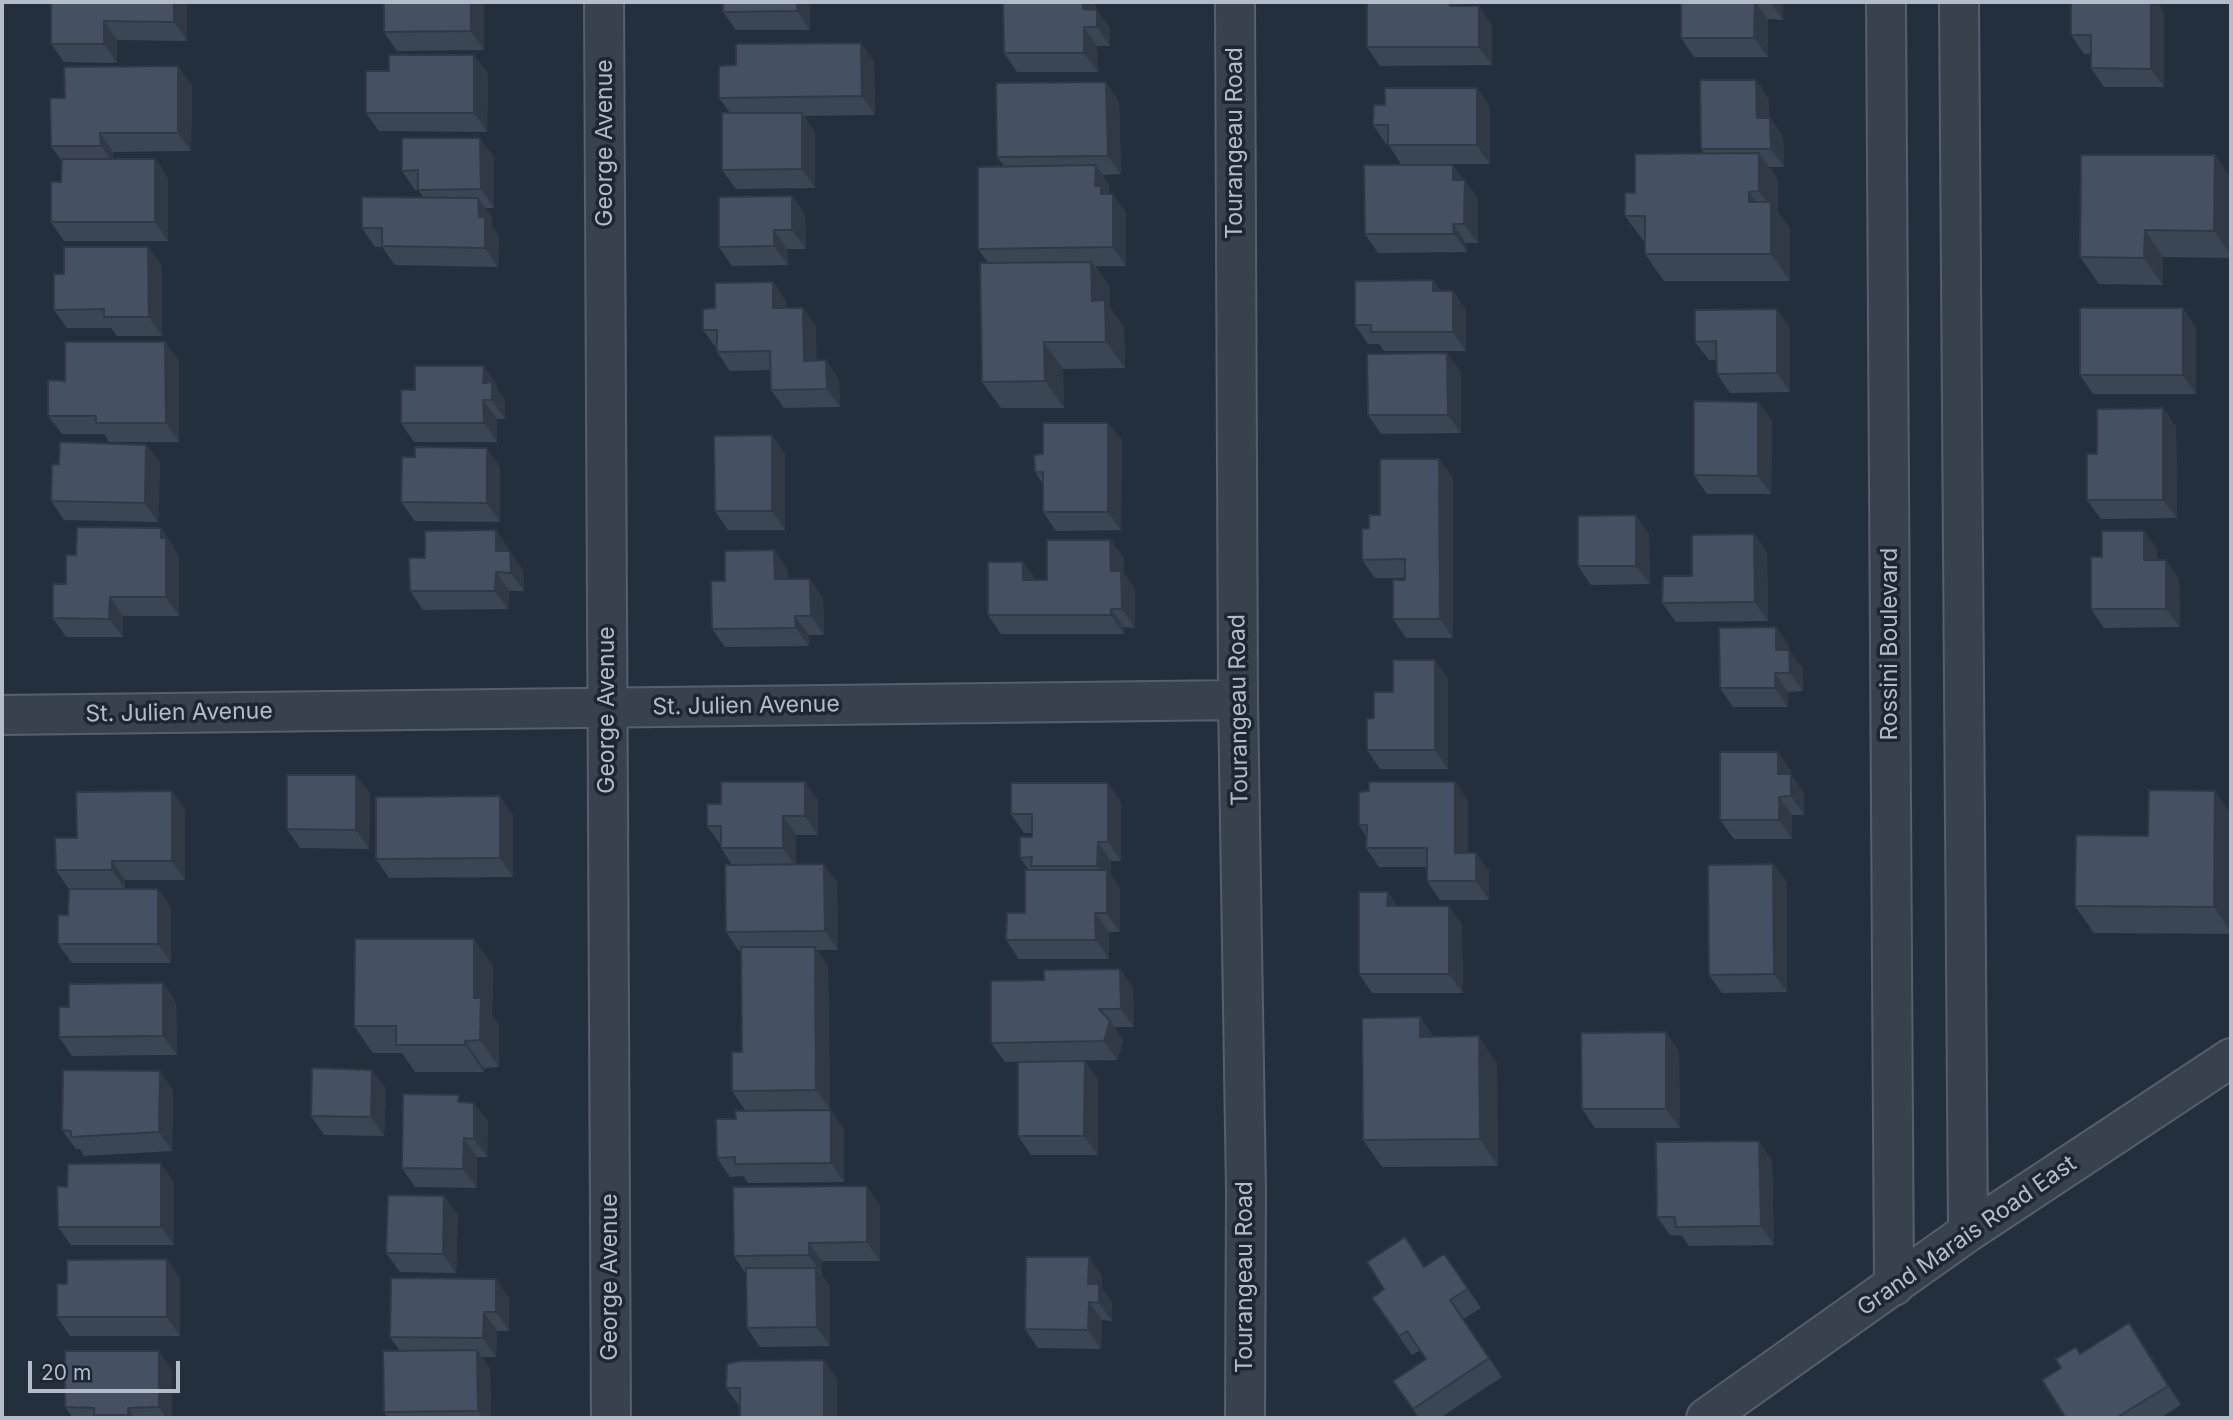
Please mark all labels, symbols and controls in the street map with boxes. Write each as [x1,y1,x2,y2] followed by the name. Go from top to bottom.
[1221,47,1249,239] street label: Tourangeau Road
[591,59,619,227] street label: George Avenue
[1876,548,1904,740] street label: Rossini Boulevard
[1224,614,1254,806] street label: Tourangeau Road
[593,626,621,794] street label: George Avenue
[652,691,840,721] street label: St. Julien Avenue
[85,698,273,728] street label: St. Julien Avenue
[1852,1150,2082,1322] street label: Grand Marais Road East
[1231,1181,1259,1373] street label: Tourangeau Road
[596,1193,624,1361] street label: George Avenue
[32,1346,184,1390] scale bar
[41,1360,91,1385] text: 20 m

